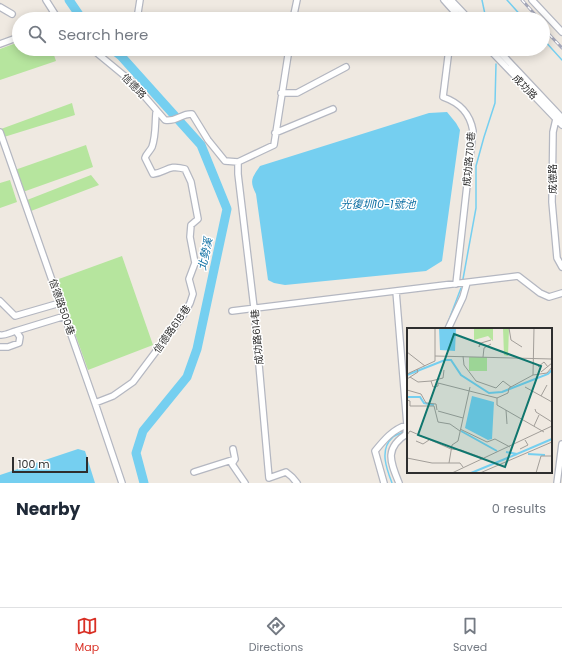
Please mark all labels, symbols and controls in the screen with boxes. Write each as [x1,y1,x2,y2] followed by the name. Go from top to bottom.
[12,12,550,56] search box
[26,23,48,45] icon: search
[58,24,148,45] text: Search here
[118,70,150,102] street label: 信德路
[509,71,541,103] street label: 成功路
[459,131,479,187] street label: 成功路710巷
[545,164,560,194] street label: 成德路
[340,196,417,212] water label: 光復圳10-1號池
[194,234,217,272] water label: 北勢溪
[45,277,79,337] street label: 信德路500巷
[150,302,194,356] street label: 信德路618巷
[247,309,267,365] street label: 成功路614巷
[407,328,552,473] inset map
[12,455,88,474] scale bar
[18,456,50,472] text: 100 m
[16,497,80,521] text: Nearby
[492,499,546,518] text: 0 results
[75,615,99,656] tab: Map
[249,615,303,656] tab: Directions
[453,615,487,656] tab: Saved

